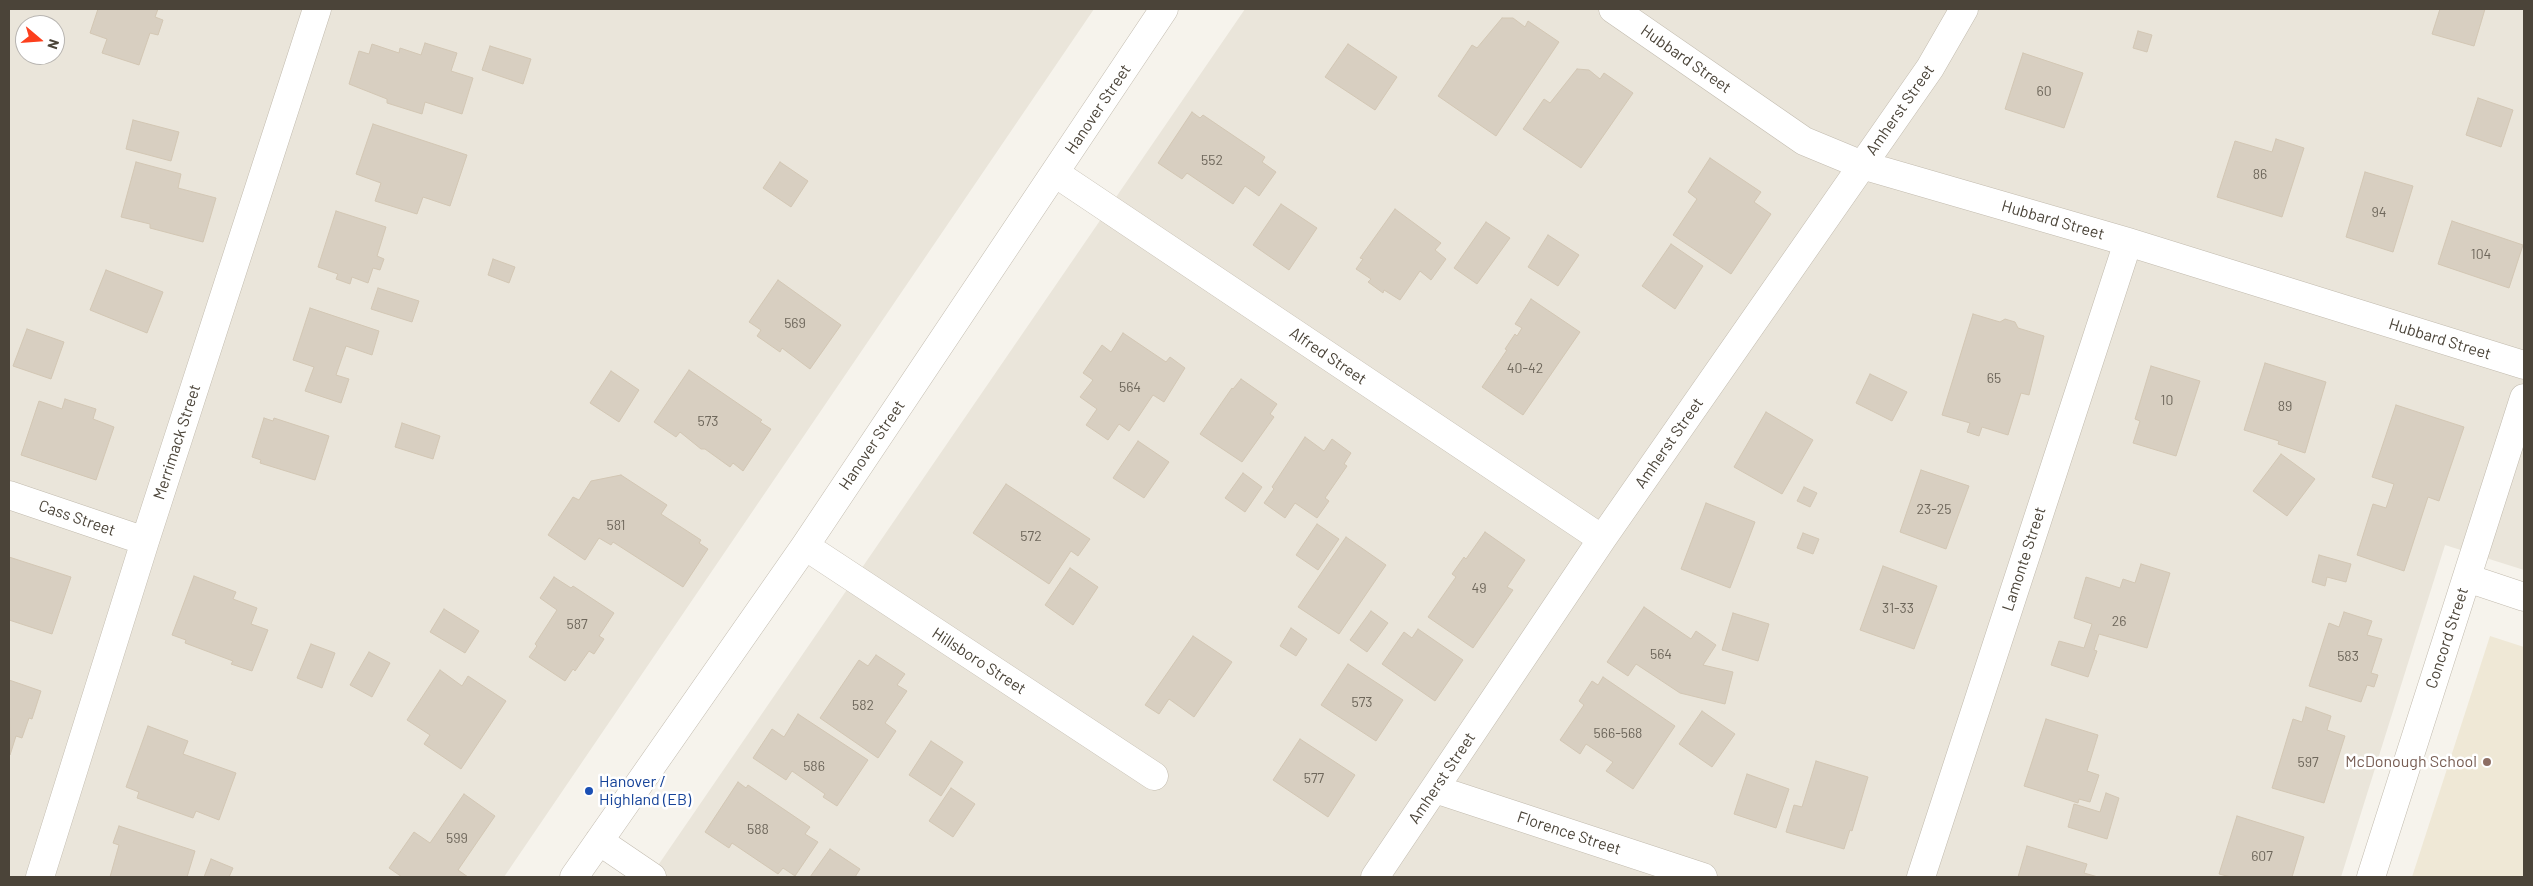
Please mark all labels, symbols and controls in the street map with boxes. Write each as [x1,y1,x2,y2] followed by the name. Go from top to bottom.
[15,15,65,65] north arrow
[1637,21,1735,97] street label: Hubbard Street
[44,37,63,52] text: N
[1061,60,1135,158] street label: Hanover Street
[1862,61,1938,159] street label: Amherst Street
[2036,83,2052,99] house number: 60
[1201,152,1223,168] house number: 552
[2253,166,2267,182] house number: 86
[1999,196,2107,244] street label: Hubbard Street
[2371,204,2387,220] house number: 94
[2471,246,2491,262] house number: 104
[2386,314,2494,364] street label: Hubbard Street
[784,315,806,331] house number: 569
[1286,323,1370,389] street label: Alfred Street
[1507,360,1543,376] house number: 40-42
[1987,370,2001,386] house number: 65
[1119,379,1141,395] house number: 564
[149,382,205,502] street label: Merrimack Street
[2161,392,2173,408] house number: 10
[1631,394,1707,492] street label: Amherst Street
[835,396,909,494] street label: Hanover Street
[2278,398,2292,414] house number: 89
[697,413,719,429] house number: 573
[36,496,118,540] street label: Cass Street
[1917,501,1951,517] house number: 23-25
[1998,504,2050,614] street label: Lamonte Street
[607,517,625,533] house number: 581
[1020,528,1042,544] house number: 572
[1471,580,1487,596] house number: 49
[2422,585,2472,691] street label: Concord Street
[1882,600,1914,616] house number: 31-33
[2112,613,2126,629] house number: 26
[566,616,588,632] house number: 587
[928,623,1030,699] street label: Hillsboro Street
[1650,646,1672,662] house number: 564
[2337,648,2359,664] house number: 583
[1351,694,1373,710] house number: 573
[852,697,874,713] house number: 582
[1594,725,1642,741] house number: 566-568
[1404,729,1480,827] street label: Amherst Street
[2345,752,2477,772] place label: McDonough School
[2297,754,2319,770] house number: 597
[2481,756,2493,768] marker: McDonough School
[803,758,825,774] house number: 586
[1304,770,1324,786] house number: 577
[599,772,691,810] place label: Hanover / Highland (EB)
[583,785,595,797] marker: Hanover / Highland (EB)
[1515,807,1623,859] street label: Florence Street
[747,821,769,837] house number: 588
[446,830,468,846] house number: 599
[2251,848,2273,864] house number: 607

